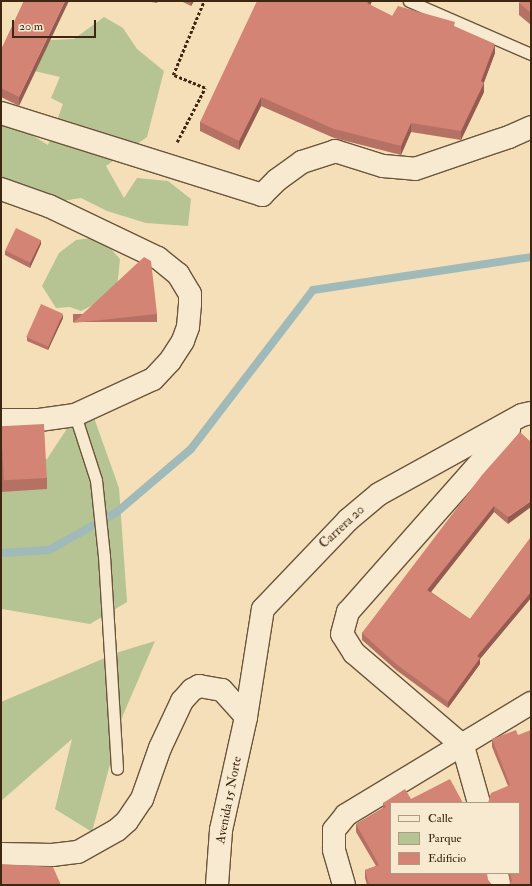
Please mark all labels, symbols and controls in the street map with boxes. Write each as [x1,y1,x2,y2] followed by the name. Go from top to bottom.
[14,12,98,38] scale bar
[19,19,43,34] text: 20 m
[316,502,368,552] street label: Carrera 20
[213,755,245,845] street label: Avenida 15 Norte
[390,802,520,874] legend
[428,811,453,826] text: Calle
[428,831,462,846] text: Parque
[428,851,466,866] text: Edificio

